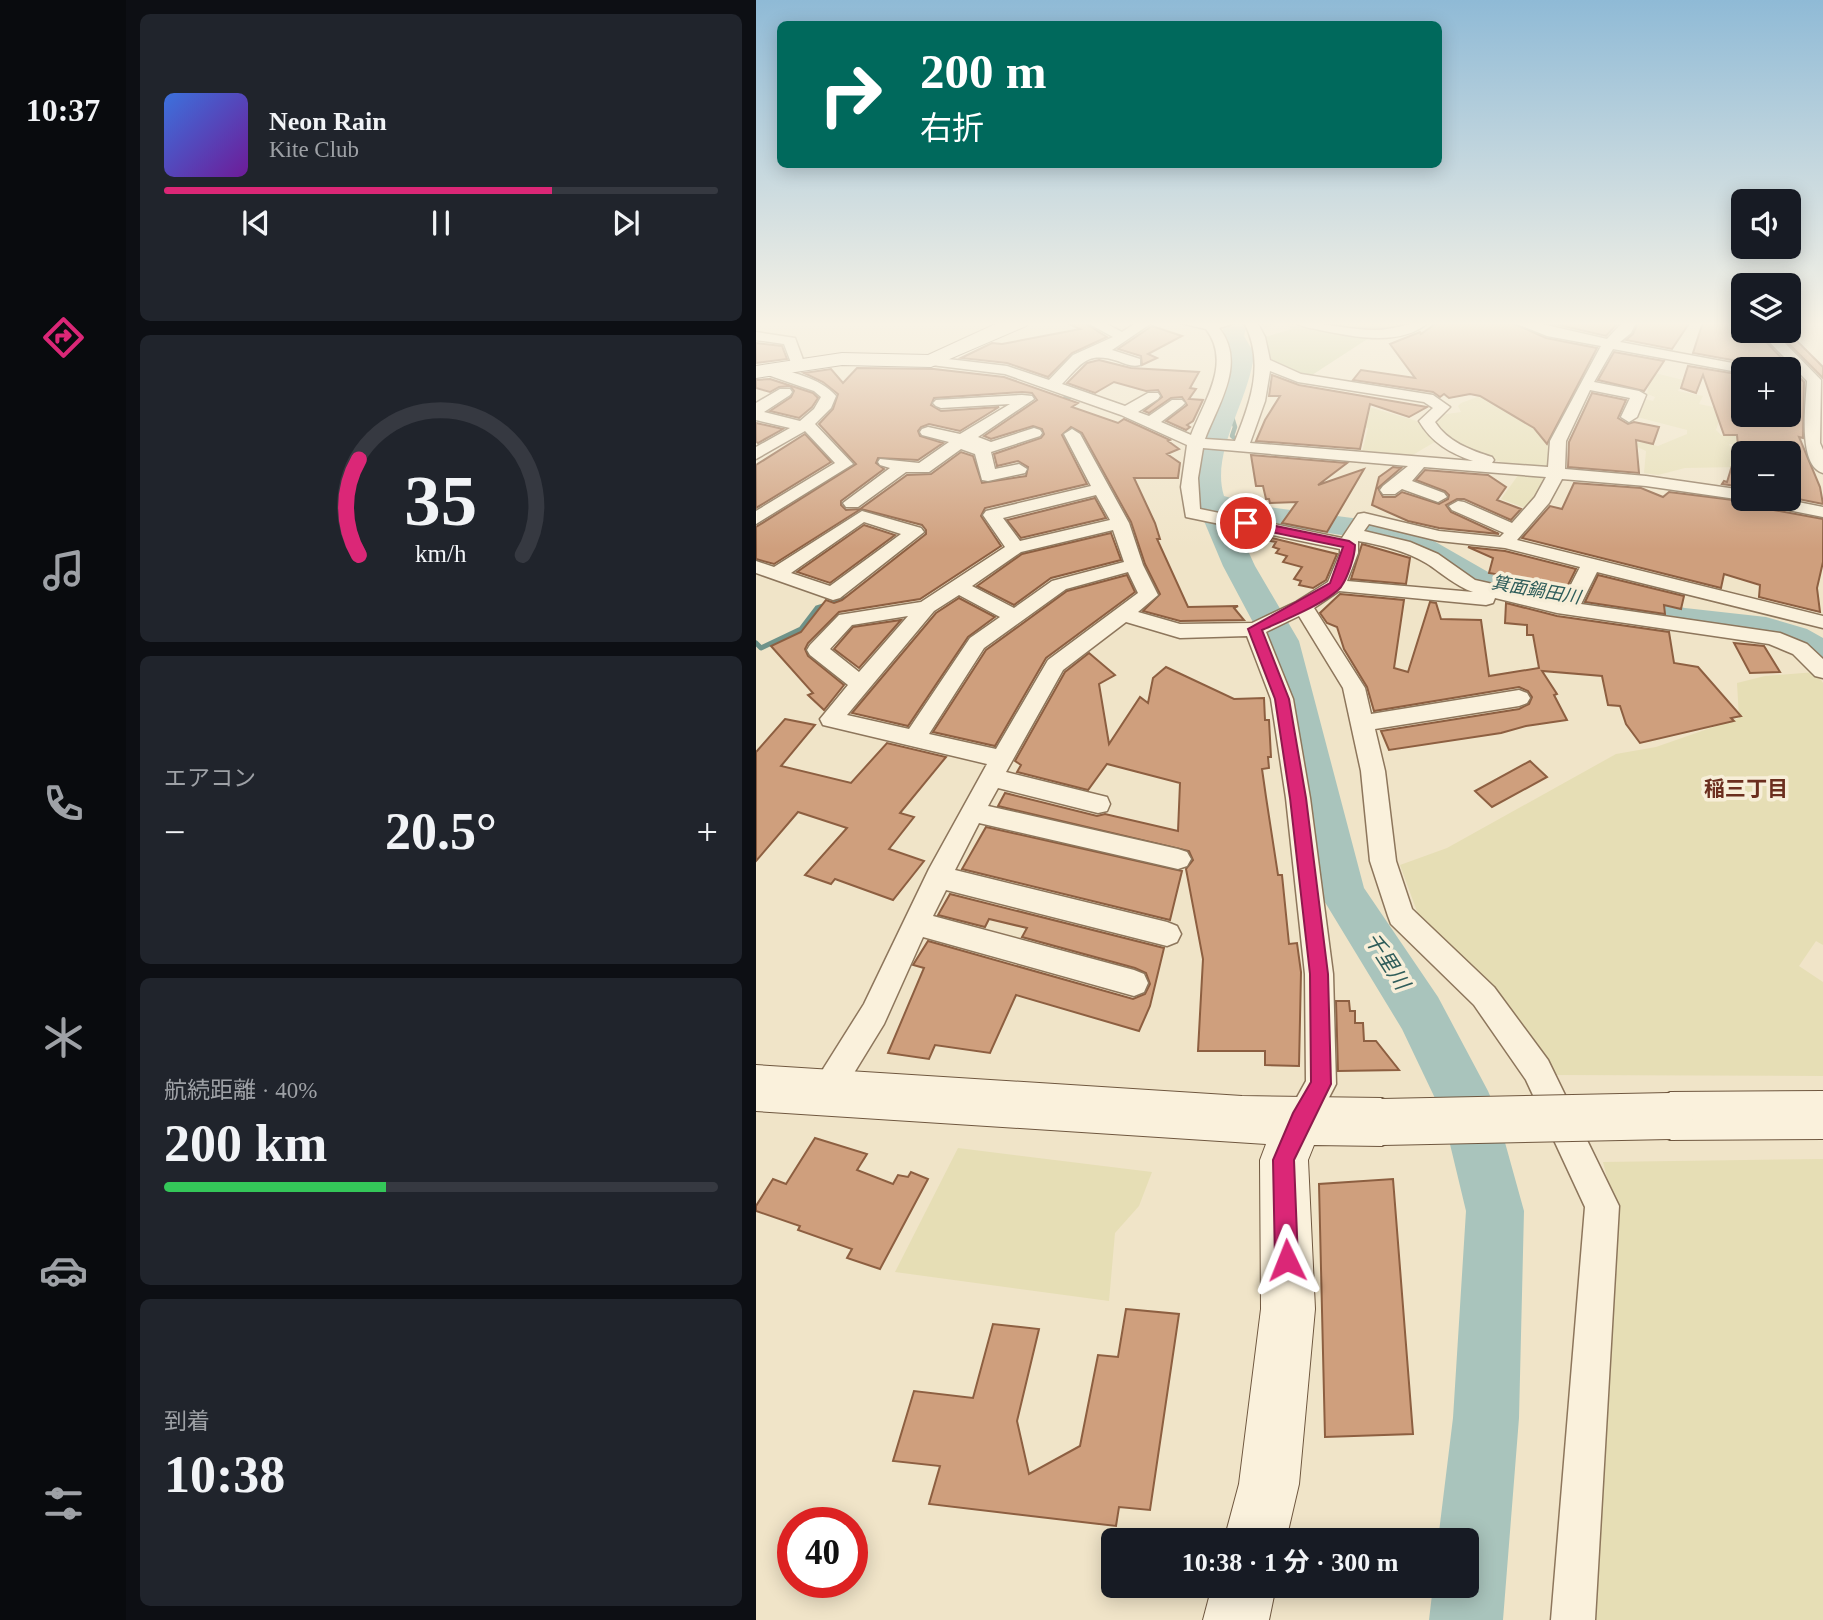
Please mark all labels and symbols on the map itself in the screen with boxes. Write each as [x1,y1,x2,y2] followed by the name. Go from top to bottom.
[1216,493,1276,553] pin
[1490,572,1584,608] water label: 箕面鍋田川
[1704,777,1788,801] district label: 稲三丁目
[1360,928,1415,996] water label: 千里川
[1250,1223,1324,1297] position arrow
[777,1507,868,1598] speed limit sign: 40

